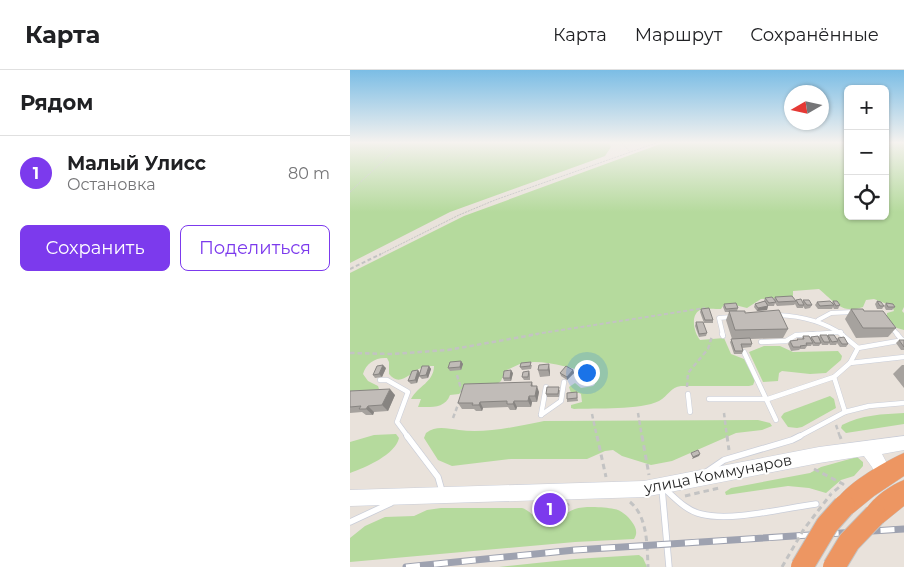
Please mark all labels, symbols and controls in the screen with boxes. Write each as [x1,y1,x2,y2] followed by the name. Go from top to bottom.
[25,20,100,49] text: Карта
[553,24,607,46] text: Карта
[635,24,722,46] text: Маршрут
[750,24,879,46] text: Сохранённые
[784,85,829,130] north arrow
[844,85,889,220] map controls
[844,85,889,130] button: +
[20,90,93,115] text: Рядом
[844,130,889,175] button: −
[67,152,206,175] text: Малый Улисс
[33,164,39,183] text: 1
[288,164,330,183] text: 80 m
[67,175,156,194] text: Остановка
[844,175,889,220] button: locate
[20,225,170,271] button: Сохранить
[180,225,330,271] button: Поделиться
[574,360,600,386] your location
[641,450,793,497] street label: улица Коммунаров
[534,490,566,528] pin: 1

